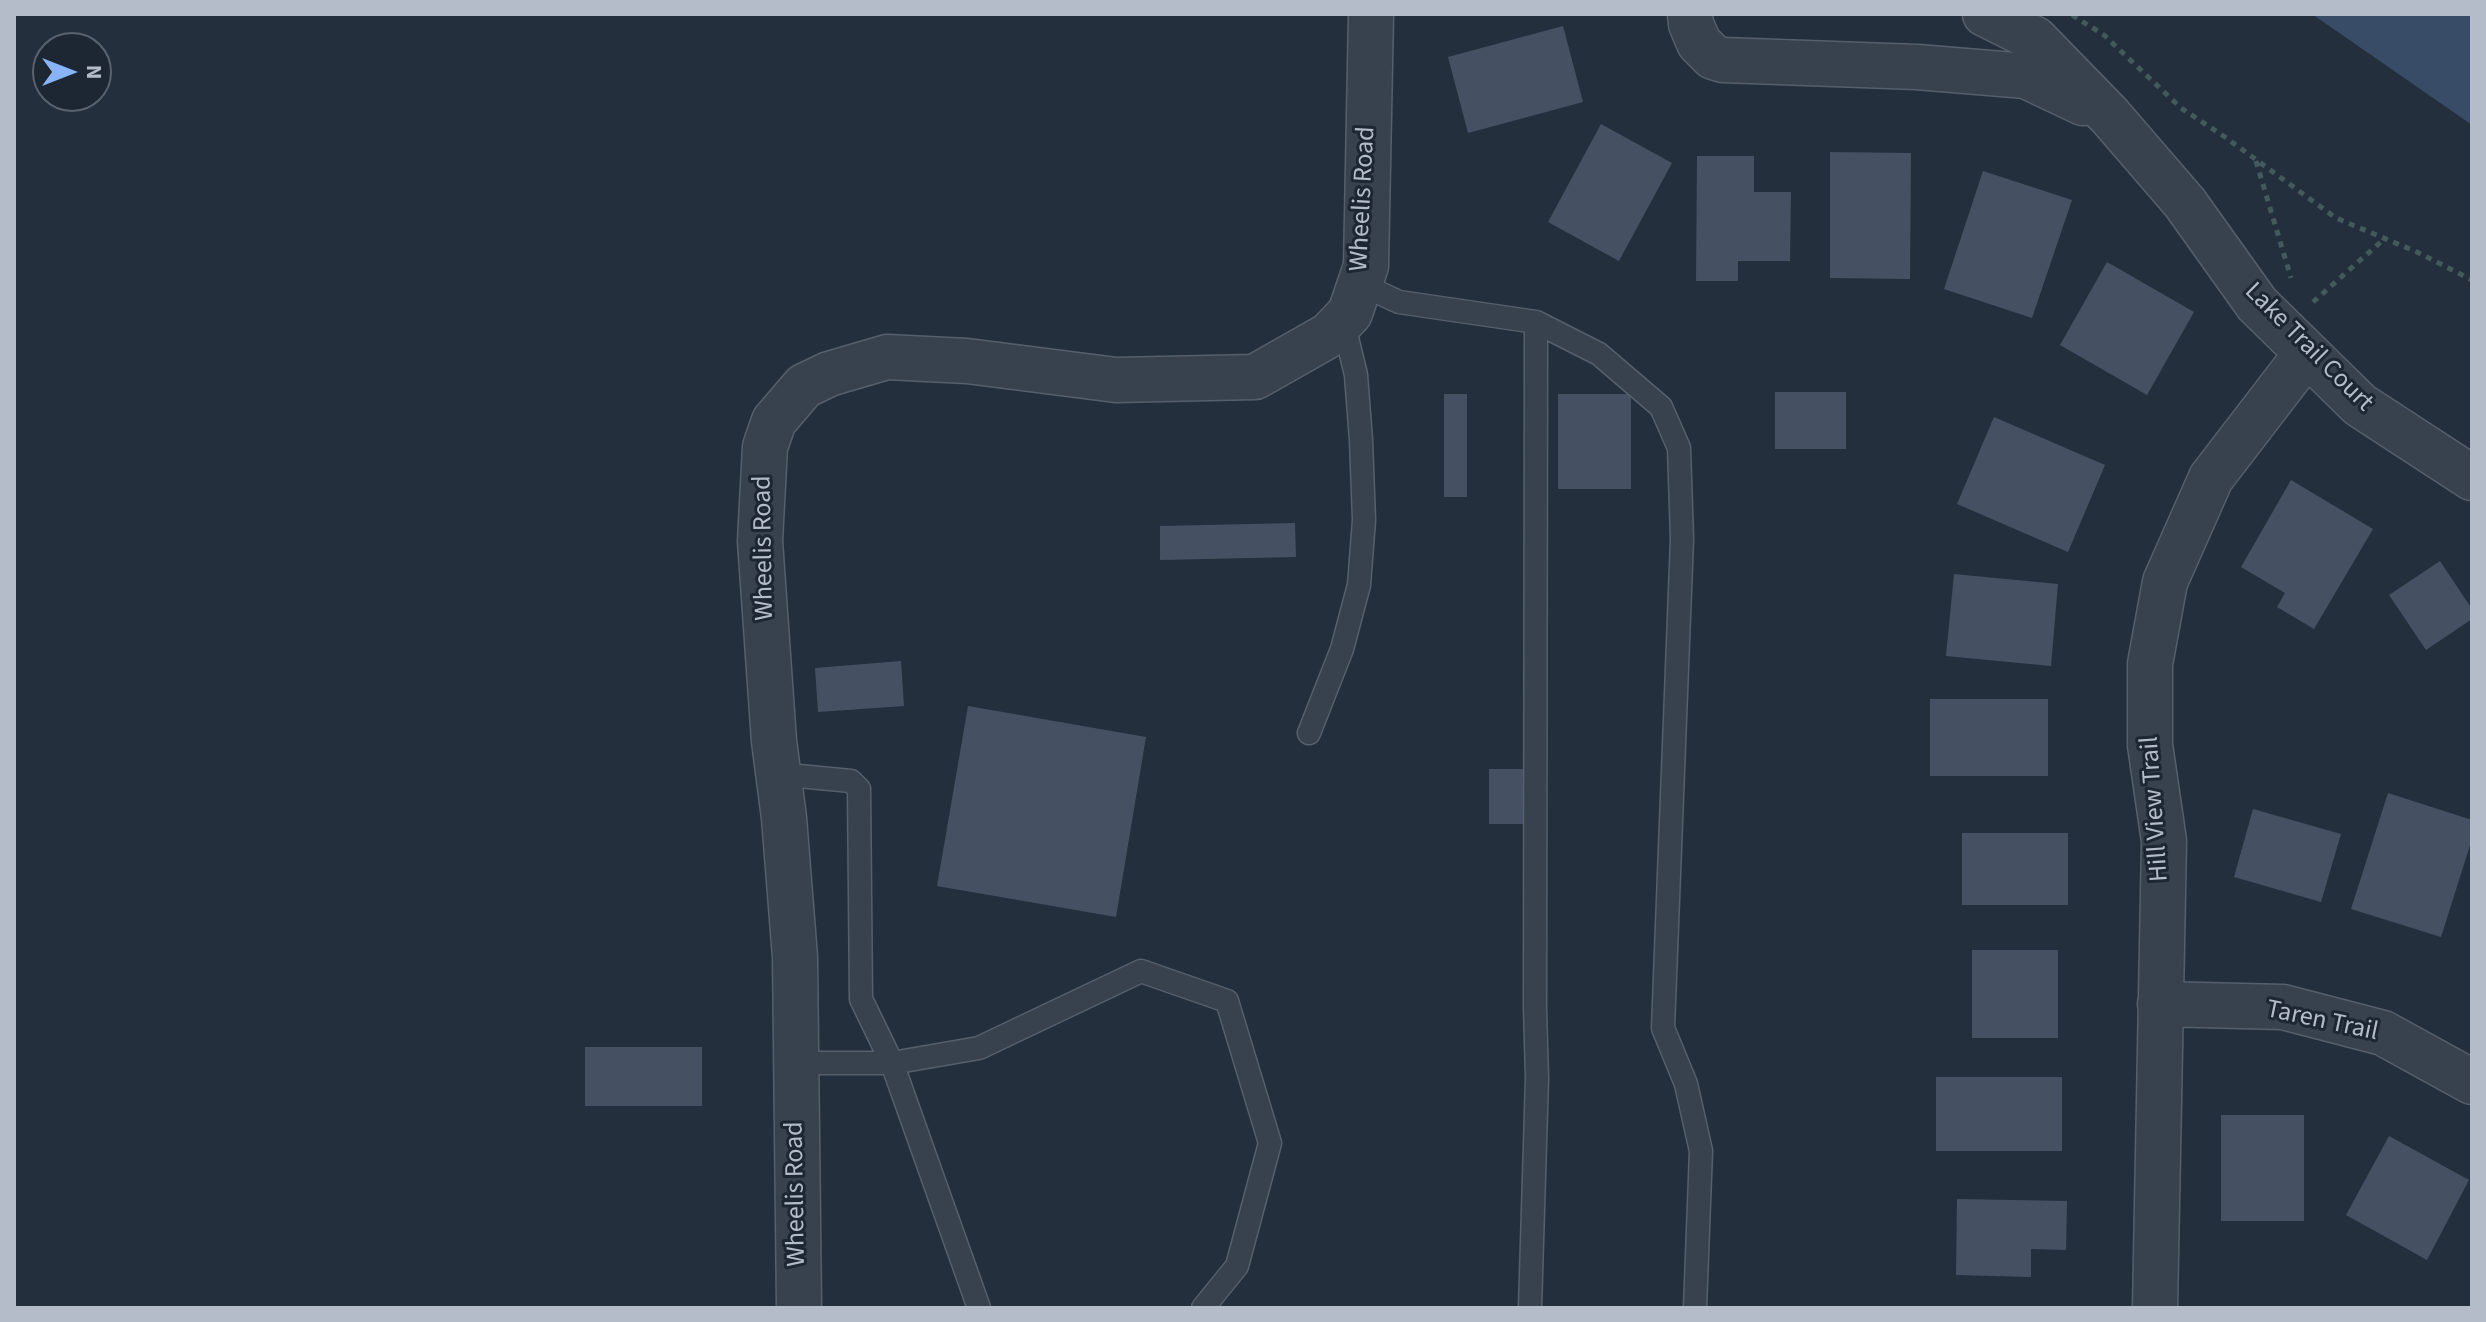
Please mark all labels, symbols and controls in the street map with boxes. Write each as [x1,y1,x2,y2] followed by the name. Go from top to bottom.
[32,32,112,112] north arrow
[78,65,110,79] text: N
[1345,126,1383,272] street label: Wheelis Road
[2237,277,2379,419] street label: Lake Trail Court
[748,475,782,621] street label: Wheelis Road
[2135,735,2177,883] street label: Hill View Trail
[2263,995,2381,1049] street label: Taren Trail
[780,1121,814,1267] street label: Wheelis Road

